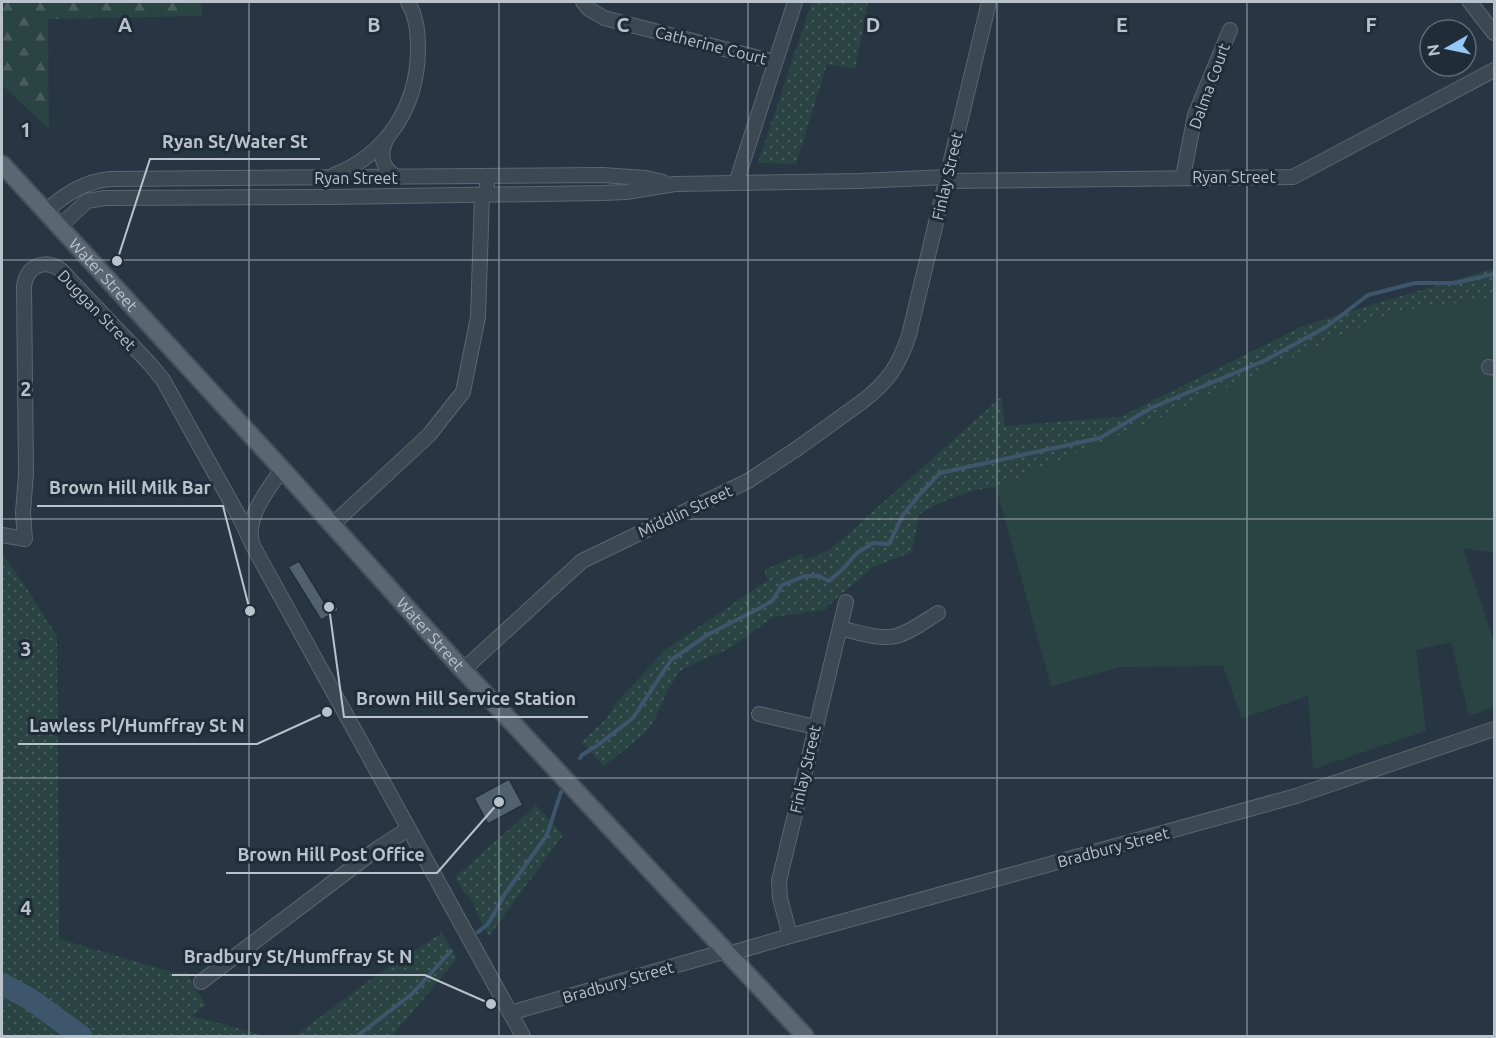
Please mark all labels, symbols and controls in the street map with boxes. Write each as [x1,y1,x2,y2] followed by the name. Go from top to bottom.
[118,13,132,36] text: A
[367,13,381,36] text: B
[617,13,630,36] text: C
[866,13,880,36] text: D
[1116,13,1128,36] text: E
[1365,13,1377,36] text: F
[1418,18,1478,78] north arrow
[653,22,769,68] street label: Catherine Court
[1185,40,1233,131] street label: Dalma Court
[1423,43,1443,58] text: N
[20,118,32,141] text: 1
[150,123,320,159] callout: Ryan St/Water St
[928,129,966,222] street label: Finlay Street
[162,131,308,151] text: Ryan St/Water St
[1192,168,1276,186] street label: Ryan Street
[314,169,398,187] street label: Ryan Street
[66,234,142,315] street label: Water Street
[54,266,140,354] street label: Duggan Street
[20,377,32,400] text: 2
[37,470,223,506] callout: Brown Hill Milk Bar
[49,477,212,497] text: Brown Hill Milk Bar
[635,481,736,541] street label: Middlin Street
[393,594,469,675] street label: Water Street
[20,637,32,660] text: 3
[344,681,588,717] callout: Brown Hill Service Station
[356,688,576,708] text: Brown Hill Service Station
[18,708,257,744] callout: Lawless Pl/Humffray St N
[29,715,245,735] text: Lawless Pl/Humffray St N
[786,722,824,815] street label: Finlay Street
[1055,823,1171,871] street label: Bradbury Street
[226,837,437,873] callout: Brown Hill Post Office
[237,844,425,864] text: Brown Hill Post Office
[20,896,32,919] text: 4
[172,939,425,975] callout: Bradbury St/Humffray St N
[184,946,412,966] text: Bradbury St/Humffray St N
[560,957,676,1006] street label: Bradbury Street

